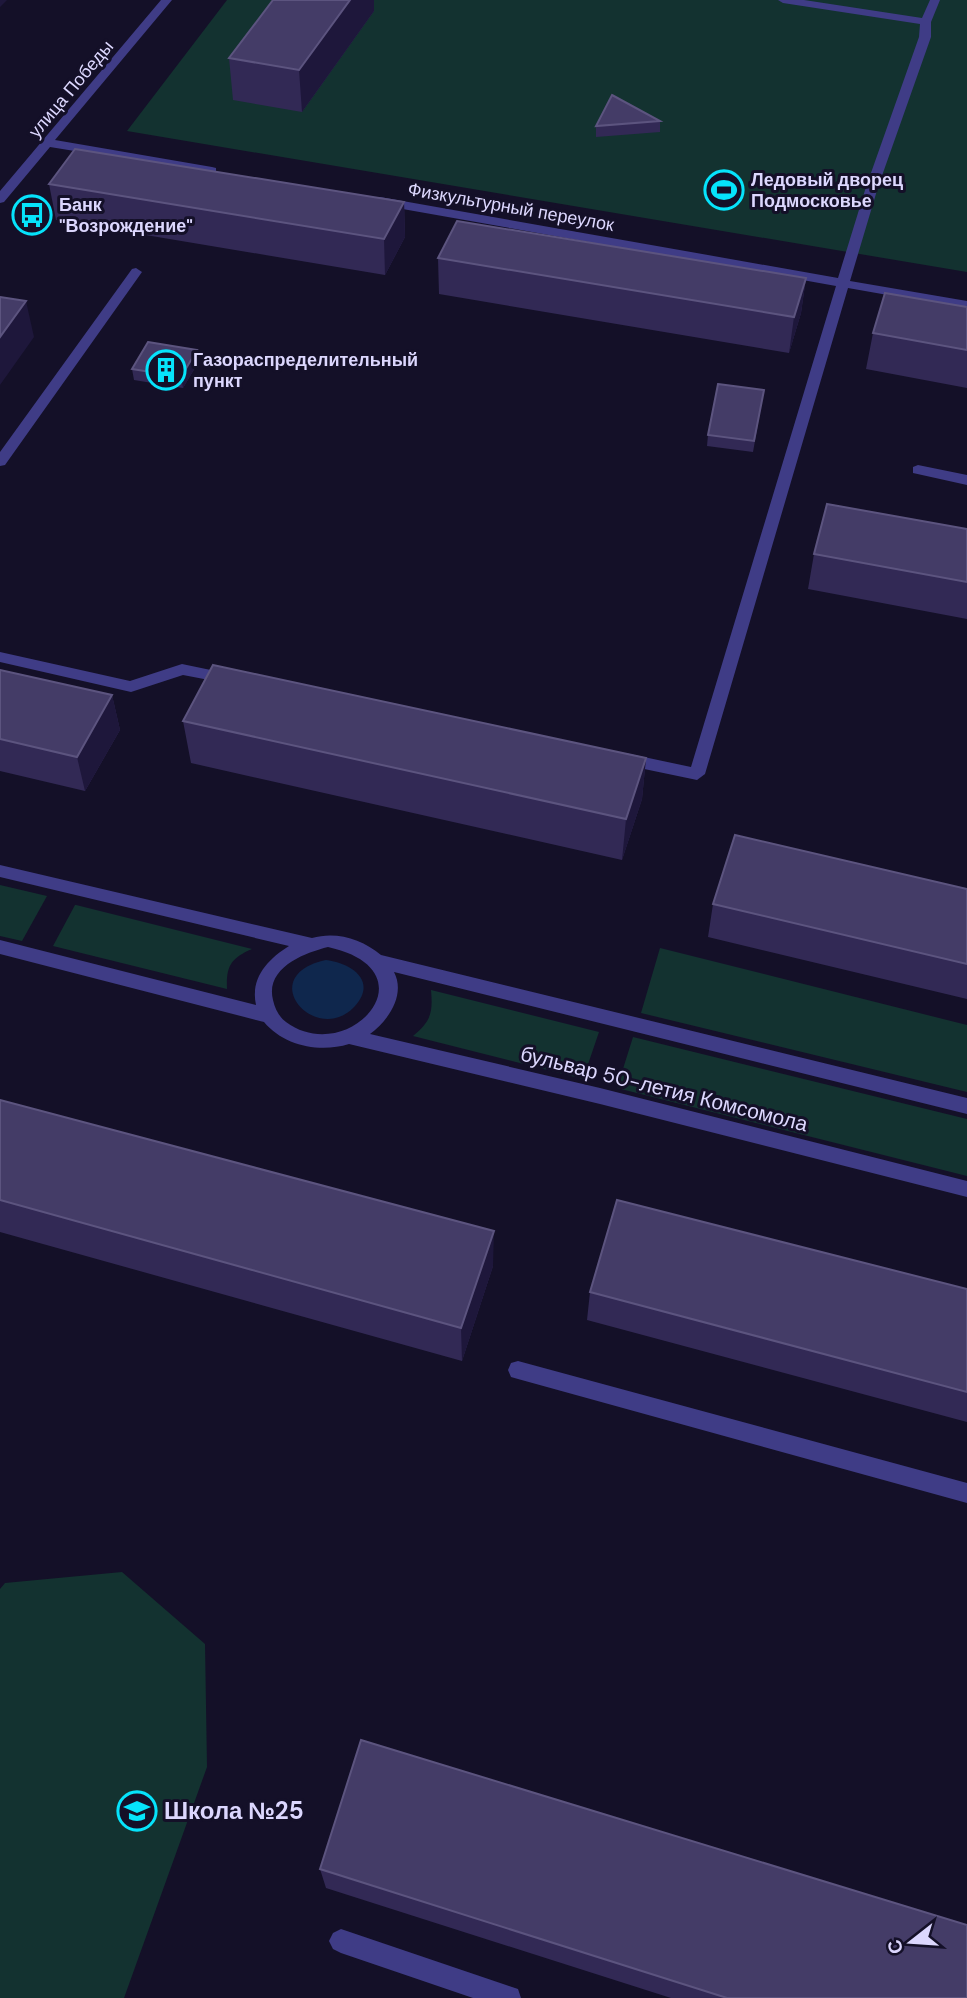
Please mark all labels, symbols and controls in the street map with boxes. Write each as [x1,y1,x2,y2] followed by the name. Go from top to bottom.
[23,35,119,143] street label: улица Победы
[751,168,903,213] place label: Ледовый дворец Подмосковье
[703,169,745,211] sports icon: Ледовый дворец Подмосковье
[406,177,616,237] street label: Физкультурный переулок
[59,193,193,238] place label: Банк "Возрождение"
[11,194,53,236] bus stop icon: Банк "Возрождение"
[193,348,418,393] place label: Газораспределительный пункт
[145,349,187,391] building icon: Газораспределительный пункт
[517,1040,811,1138] street label: бульвар 50-летия Комсомола
[116,1790,158,1832] school or university icon: Школа №25
[164,1795,304,1826] place label: Школа №25
[876,1907,946,1977] north arrow
[881,1936,909,1957] text: С

